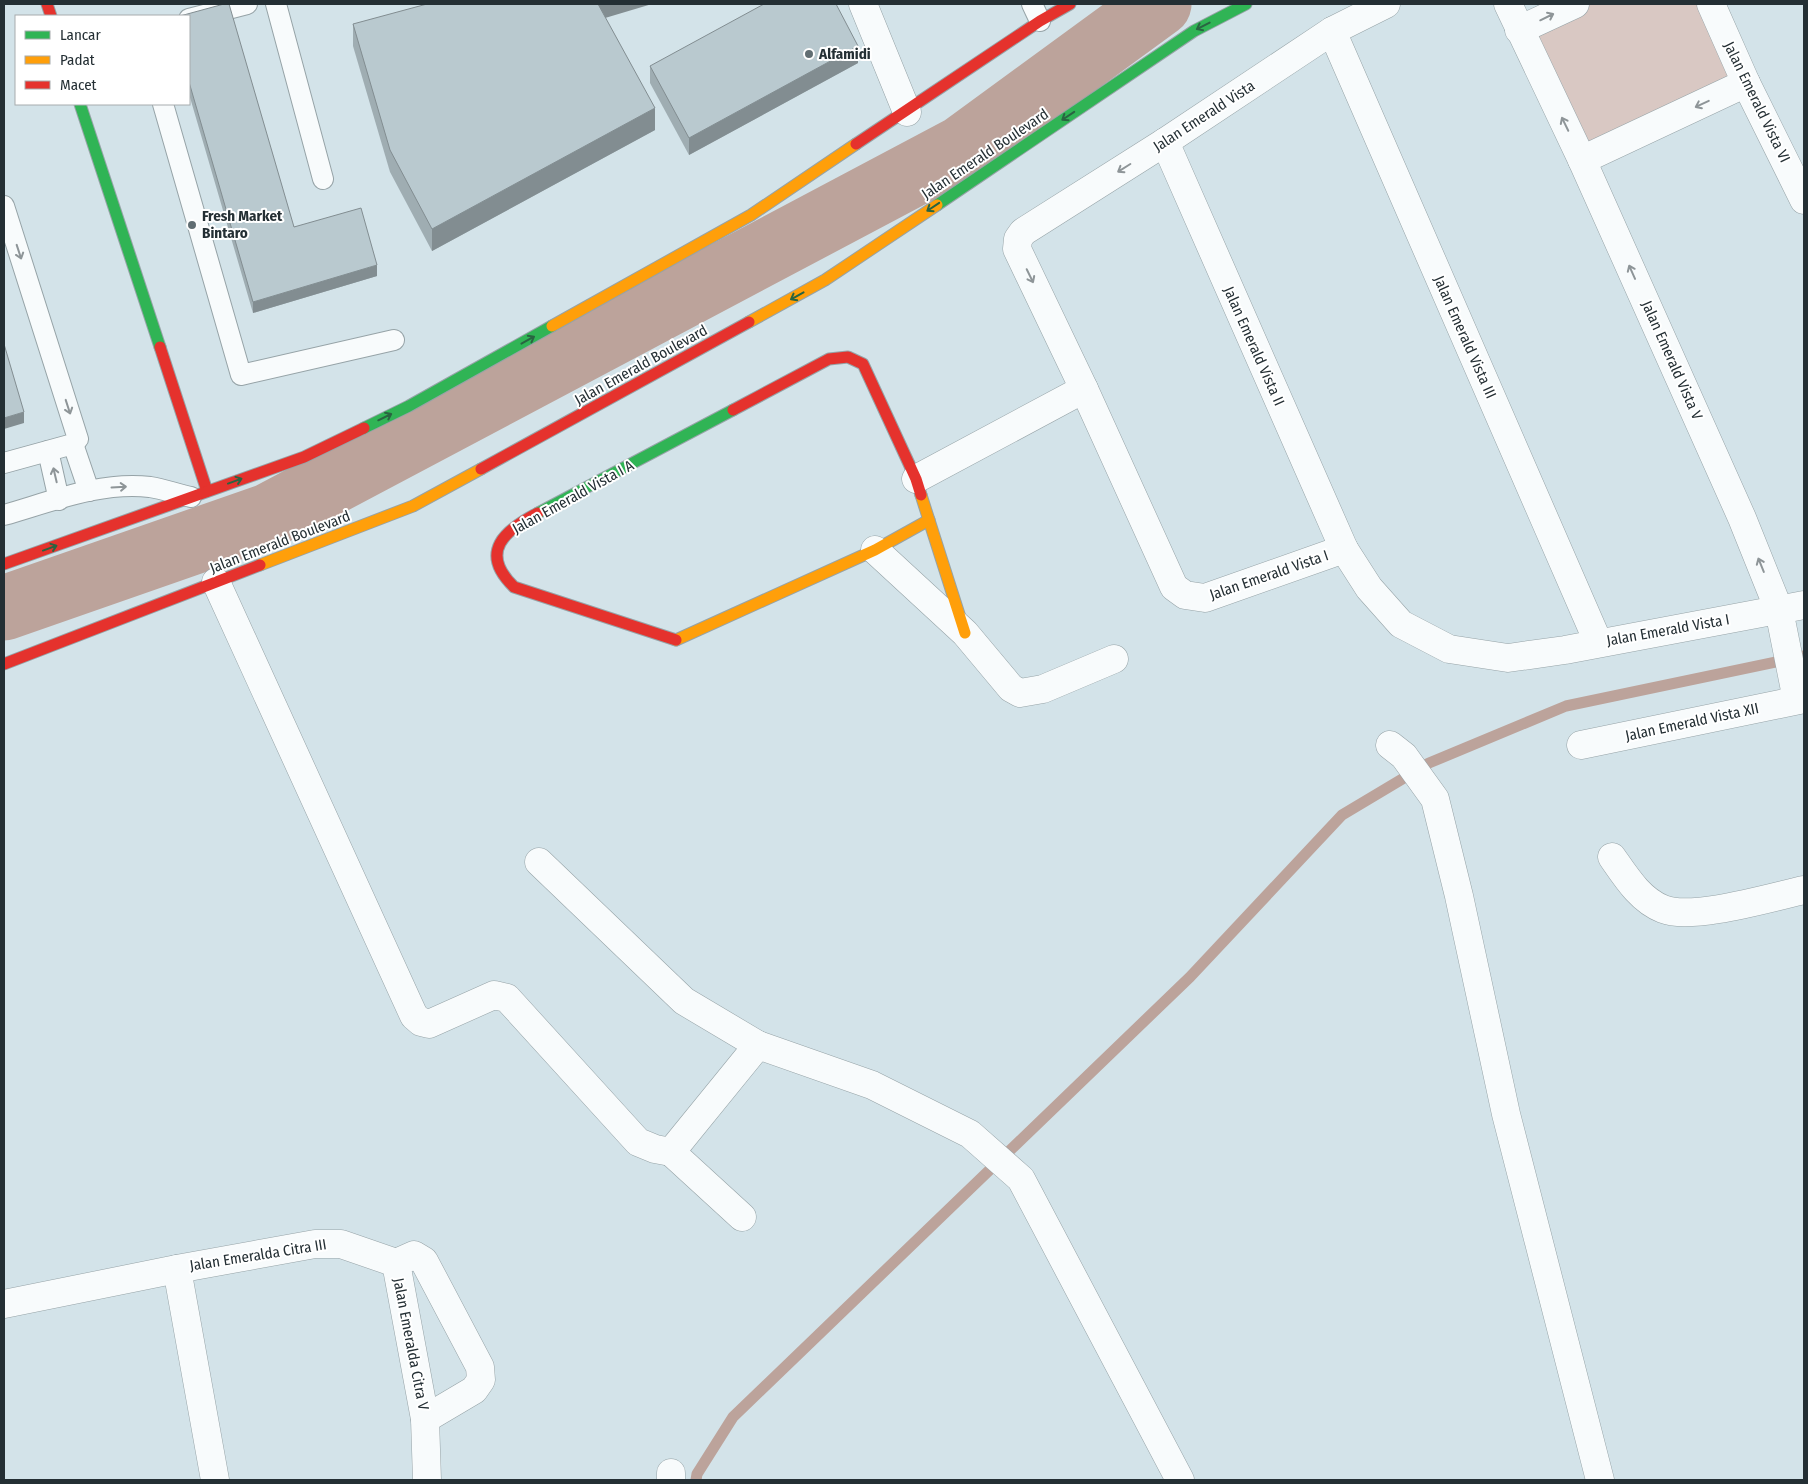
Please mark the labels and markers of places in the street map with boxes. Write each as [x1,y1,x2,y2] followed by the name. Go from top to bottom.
[818,45,871,63] place label: Alfamidi
[803,48,815,60] marker: Alfamidi
[202,207,283,242] place label: Fresh Market Bintaro
[186,219,198,231] marker: Fresh Market Bintaro

